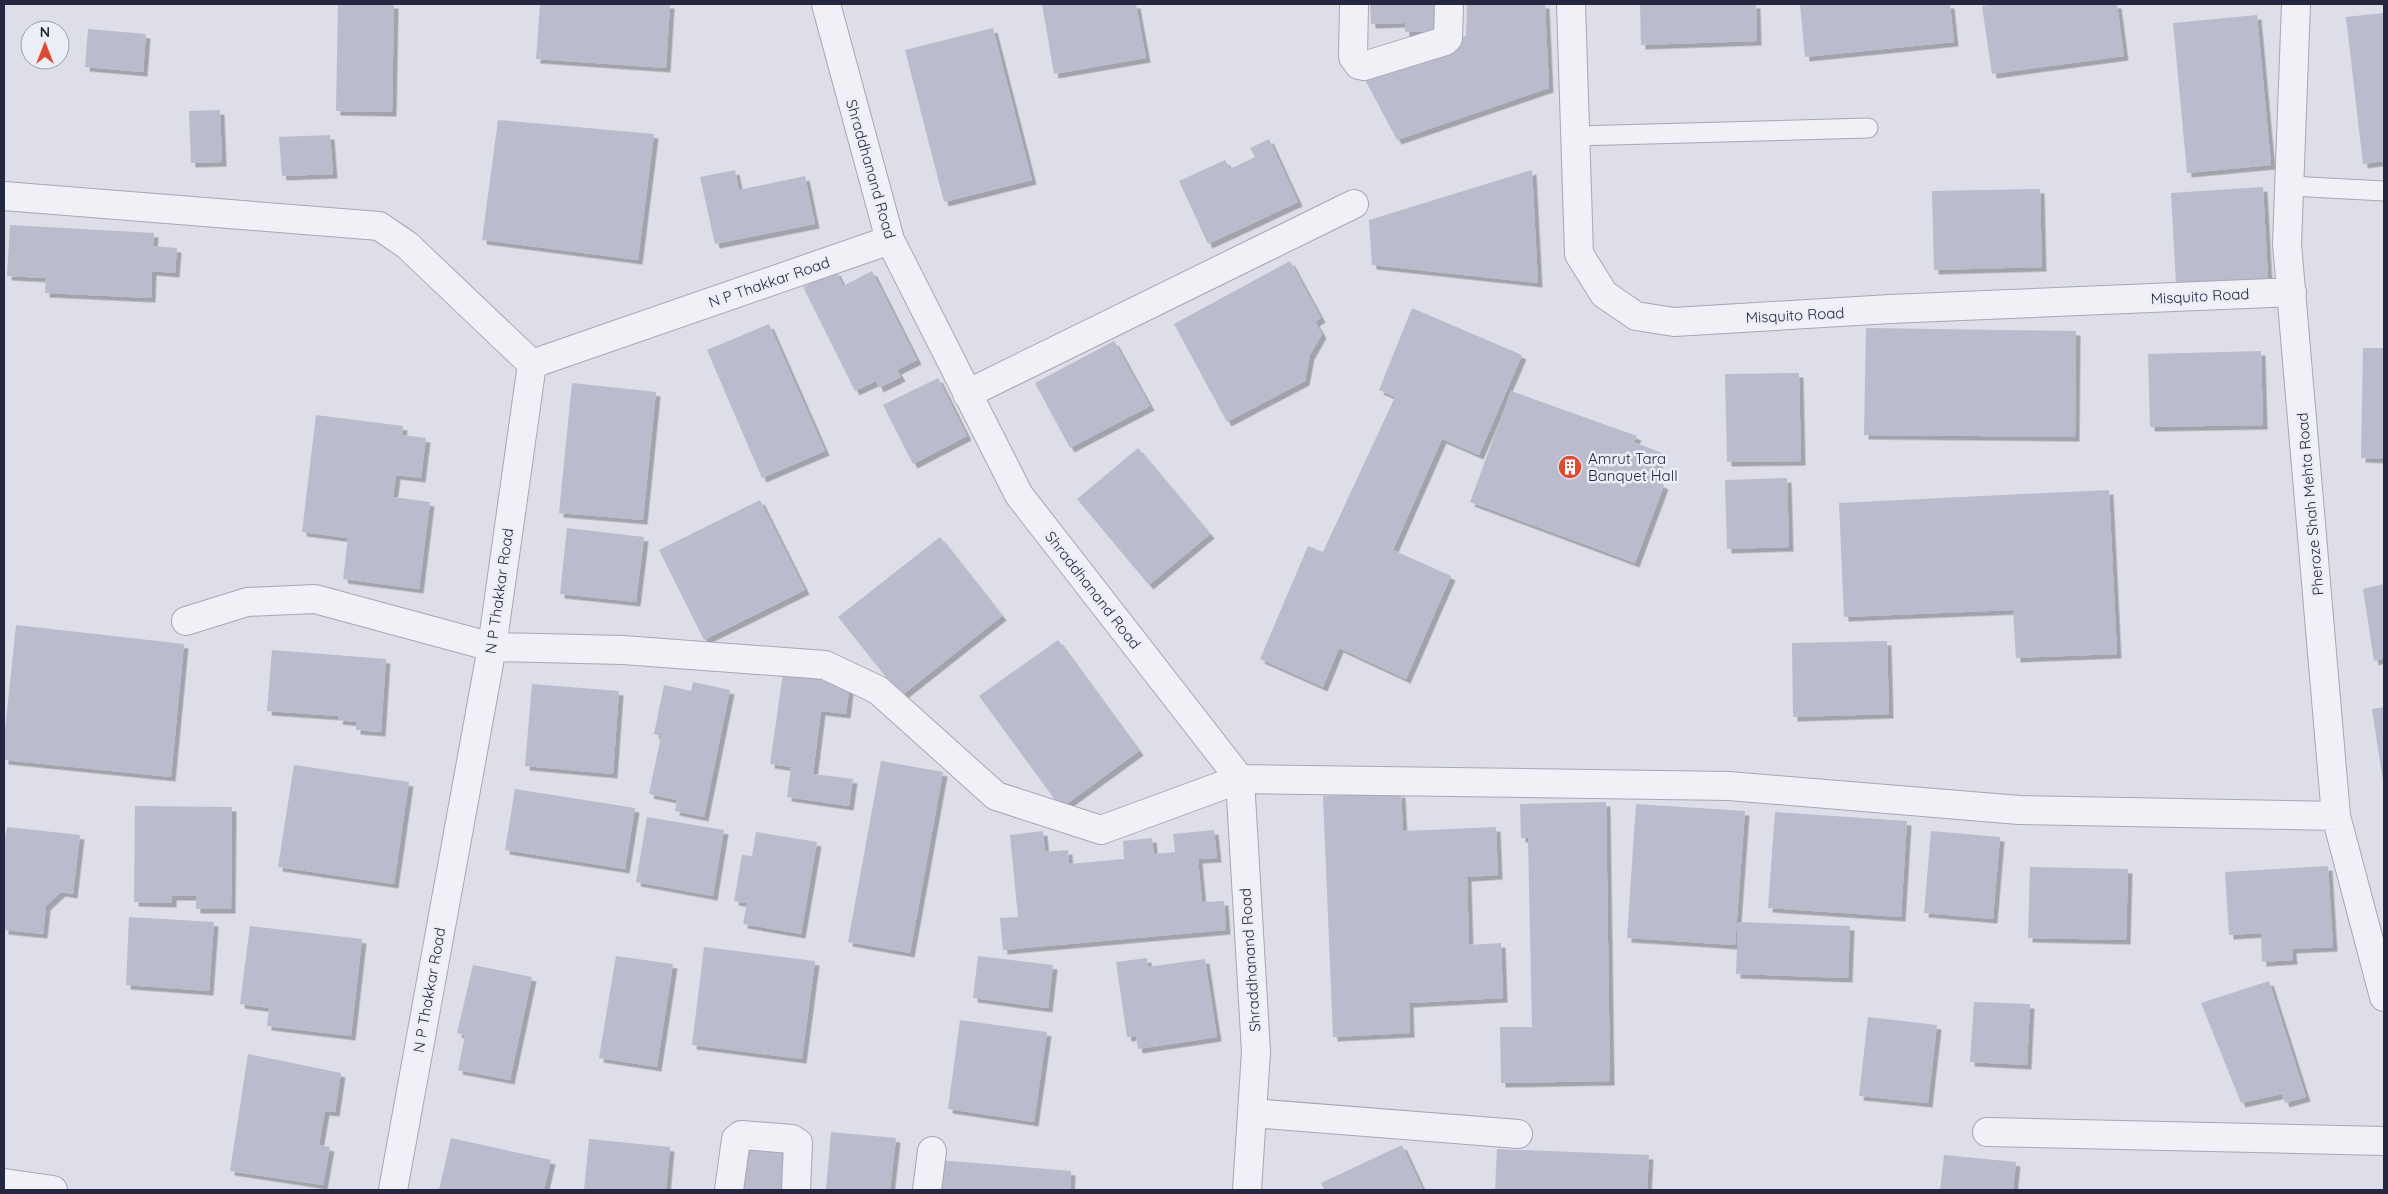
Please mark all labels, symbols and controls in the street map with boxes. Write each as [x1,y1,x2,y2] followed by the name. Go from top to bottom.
[20,20,70,70] north arrow
[40,23,50,41] text: N
[842,97,900,241] street label: Shraddhanand Road
[706,252,832,312] street label: N P Thakkar Road
[2150,284,2250,308] street label: Misquito Road
[1745,303,1845,327] street label: Misquito Road
[2293,412,2327,596] street label: Pheroze Shah Mehta Road
[1588,449,1678,485] place label: Amrut Tara Banquet Hall
[1557,454,1583,480] building icon: Amrut Tara Banquet Hall
[481,527,517,655] street label: N P Thakkar Road
[1041,527,1145,653] street label: Shraddhanand Road
[1235,887,1265,1033] street label: Shraddhanand Road
[409,926,449,1054] street label: N P Thakkar Road

